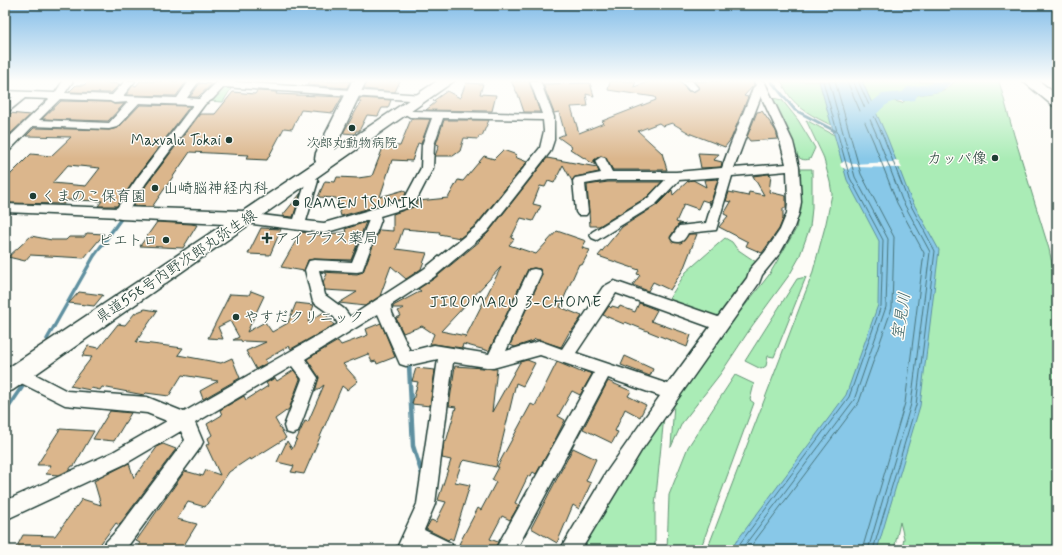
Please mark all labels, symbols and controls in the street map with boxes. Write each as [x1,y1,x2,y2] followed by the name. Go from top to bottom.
[347,123,357,133] marker: 次郎丸動物病院
[131,131,221,151] place label: Maxvalu Tokai
[224,135,234,145] marker: Maxvalu Tokai
[306,135,398,152] place label: 次郎丸動物病院
[927,149,987,169] place label: カッパ像
[990,153,1000,163] marker: カッパ像
[163,179,268,199] place label: 山崎脳神経内科
[150,183,160,193] marker: 山崎脳神経内科
[41,187,146,207] place label: くまのこ保育園
[28,191,38,201] marker: くまのこ保育園
[304,194,423,214] place label: RAMEN TSUMIKI
[291,198,301,208] marker: RAMEN TSUMIKI
[92,205,261,328] street label: 県道558号内野次郎丸弥生線
[275,229,379,249] place label: アイプラス薬局
[98,231,158,251] place label: ピエトロ
[262,233,272,243] marker: アイプラス薬局
[161,235,171,245] marker: ピエトロ
[887,291,916,342] water label: 室見川
[430,292,602,313] district label: JIROMARU 3-CHOME
[244,308,364,328] place label: やすだクリニック
[231,312,241,322] marker: やすだクリニック

